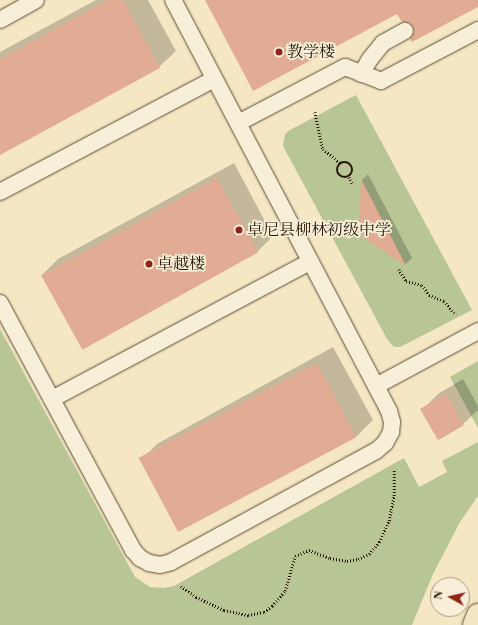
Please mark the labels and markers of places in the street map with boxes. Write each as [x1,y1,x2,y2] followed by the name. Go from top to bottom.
[287,42,335,62] place label: 教学楼
[274,47,284,57] marker: 教学楼
[247,220,391,240] place label: 卓尼县柳林初级中学
[234,225,244,235] marker: 卓尼县柳林初级中学
[157,254,205,274] place label: 卓越楼
[144,259,154,269] marker: 卓越楼

